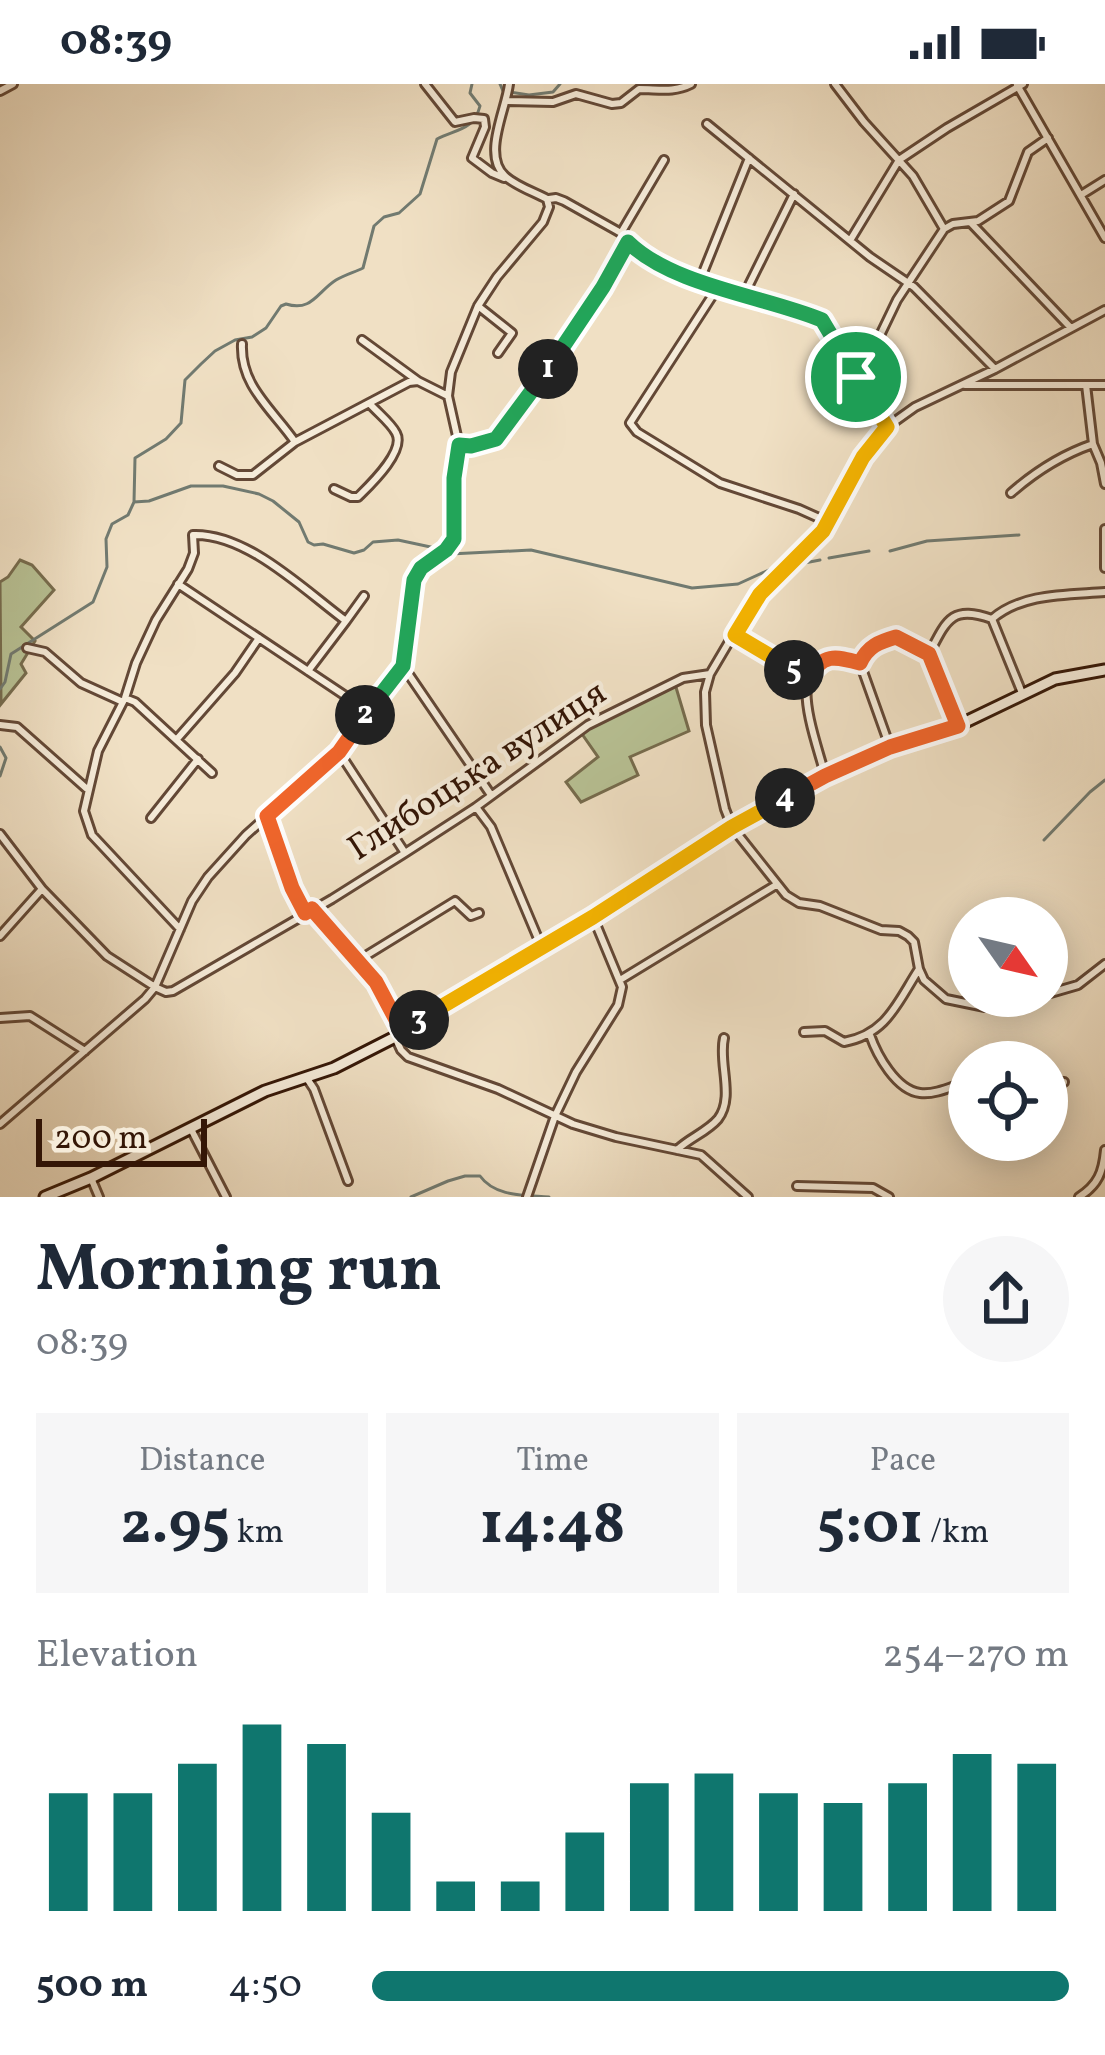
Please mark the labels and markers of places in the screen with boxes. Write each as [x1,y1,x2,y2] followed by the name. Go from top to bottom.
[805,326,907,428] pin
[518,339,578,399] pin: 1
[764,640,824,700] pin: 5
[335,685,395,745] pin: 2
[755,768,815,828] pin: 4
[389,990,449,1050] pin: 3

